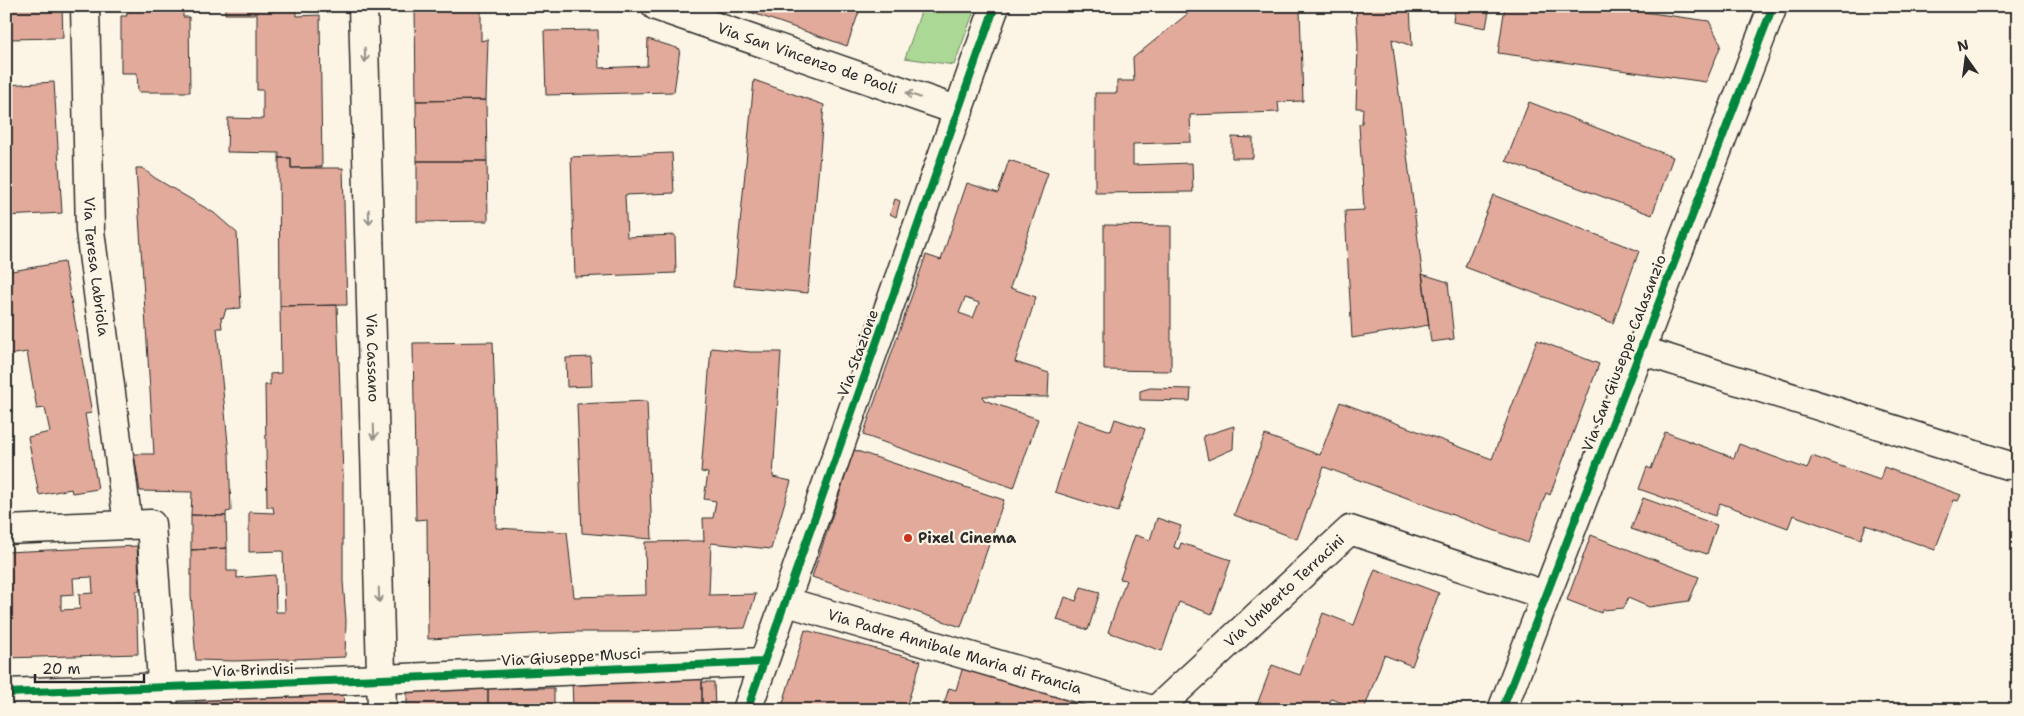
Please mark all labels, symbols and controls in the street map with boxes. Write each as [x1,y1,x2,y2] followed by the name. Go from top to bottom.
[715,18,900,99] street label: Via San Vincenzo de Paoli
[1942,32,1992,82] north arrow
[1955,35,1970,55] text: N
[360,47,369,63] one-way arrow
[906,90,921,99] one-way arrow
[79,197,114,338] street label: Via Teresa Labriola
[364,209,374,225] one-way arrow
[1577,252,1671,454] street label: Via San Giuseppe Calasanzio
[833,307,883,399] street label: Via Stazione
[361,313,384,403] street label: Via Cassano
[370,424,379,440] one-way arrow
[918,528,1017,548] place label: Pixel Cinema
[1220,530,1349,652] street label: Via Umberto Terracini
[902,532,914,544] marker: Pixel Cinema
[374,586,384,603] one-way arrow
[825,604,1085,699] street label: Via Padre Annibale Maria di Francia
[501,643,641,671] street label: Via Giuseppe Musci
[35,651,144,683] scale bar
[42,659,81,679] text: 20 m
[212,659,294,681] street label: Via Brindisi

